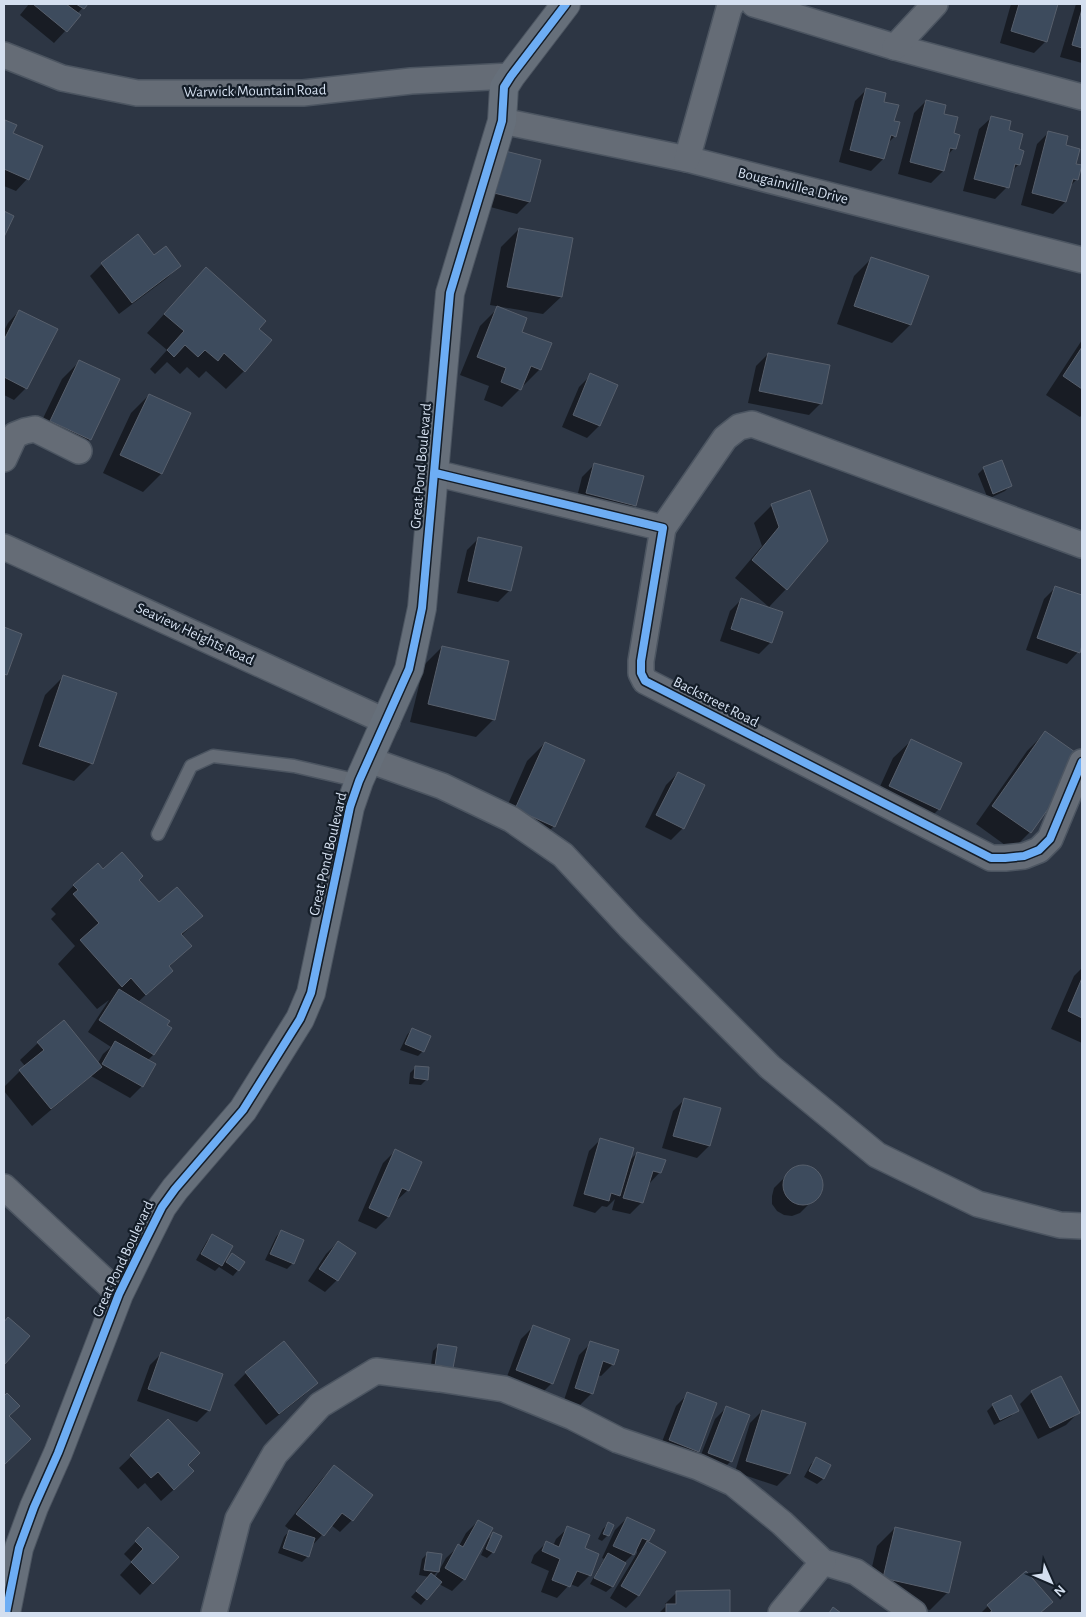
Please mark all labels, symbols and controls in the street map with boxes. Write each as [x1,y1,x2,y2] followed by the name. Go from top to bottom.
[183,82,327,100] street label: Warwick Mountain Road
[736,165,850,207] street label: Bougainvillea Drive
[408,402,434,529] street label: Great Pond Boulevard
[134,600,256,668] street label: Seaview Heights Road
[671,674,761,730] street label: Backstreet Road
[307,791,350,917] street label: Great Pond Boulevard
[90,1199,157,1319] street label: Great Pond Boulevard
[1026,1557,1076,1607] north arrow
[1051,1582,1068,1599] text: N

